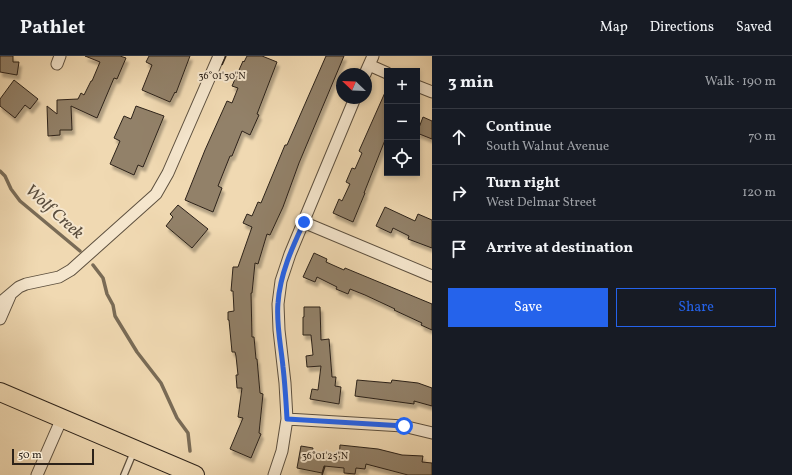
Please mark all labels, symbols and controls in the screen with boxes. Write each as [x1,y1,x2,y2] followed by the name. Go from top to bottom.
[20,15,85,41] text: Pathlet
[600,18,628,37] text: Map
[650,18,714,37] text: Directions
[736,18,772,37] text: Saved
[336,68,372,104] north arrow
[384,68,420,176] map controls
[384,68,420,104] button: +
[198,69,246,83] text: 36°01'30"N
[448,71,494,94] text: 3 min
[705,73,776,91] text: Walk · 190 m
[384,104,420,140] button: −
[486,117,551,138] text: Continue
[448,126,470,148] icon: ahead
[748,128,776,146] text: 70 m
[486,138,609,156] text: South Walnut Avenue
[384,140,420,176] button: locate
[486,173,560,194] text: Turn right
[19,179,89,245] water label: Wolf Creek
[448,182,470,204] icon: right
[742,184,776,202] text: 120 m
[486,194,597,212] text: West Delmar Street
[295,213,313,231] route end
[448,238,470,260] icon: arrive
[486,238,633,259] text: Arrive at destination
[448,288,608,327] button: Save
[616,288,776,327] button: Share
[395,417,413,435] route start
[12,447,94,466] scale bar
[18,448,42,463] text: 50 m
[302,449,349,463] text: 36°01'25"N

